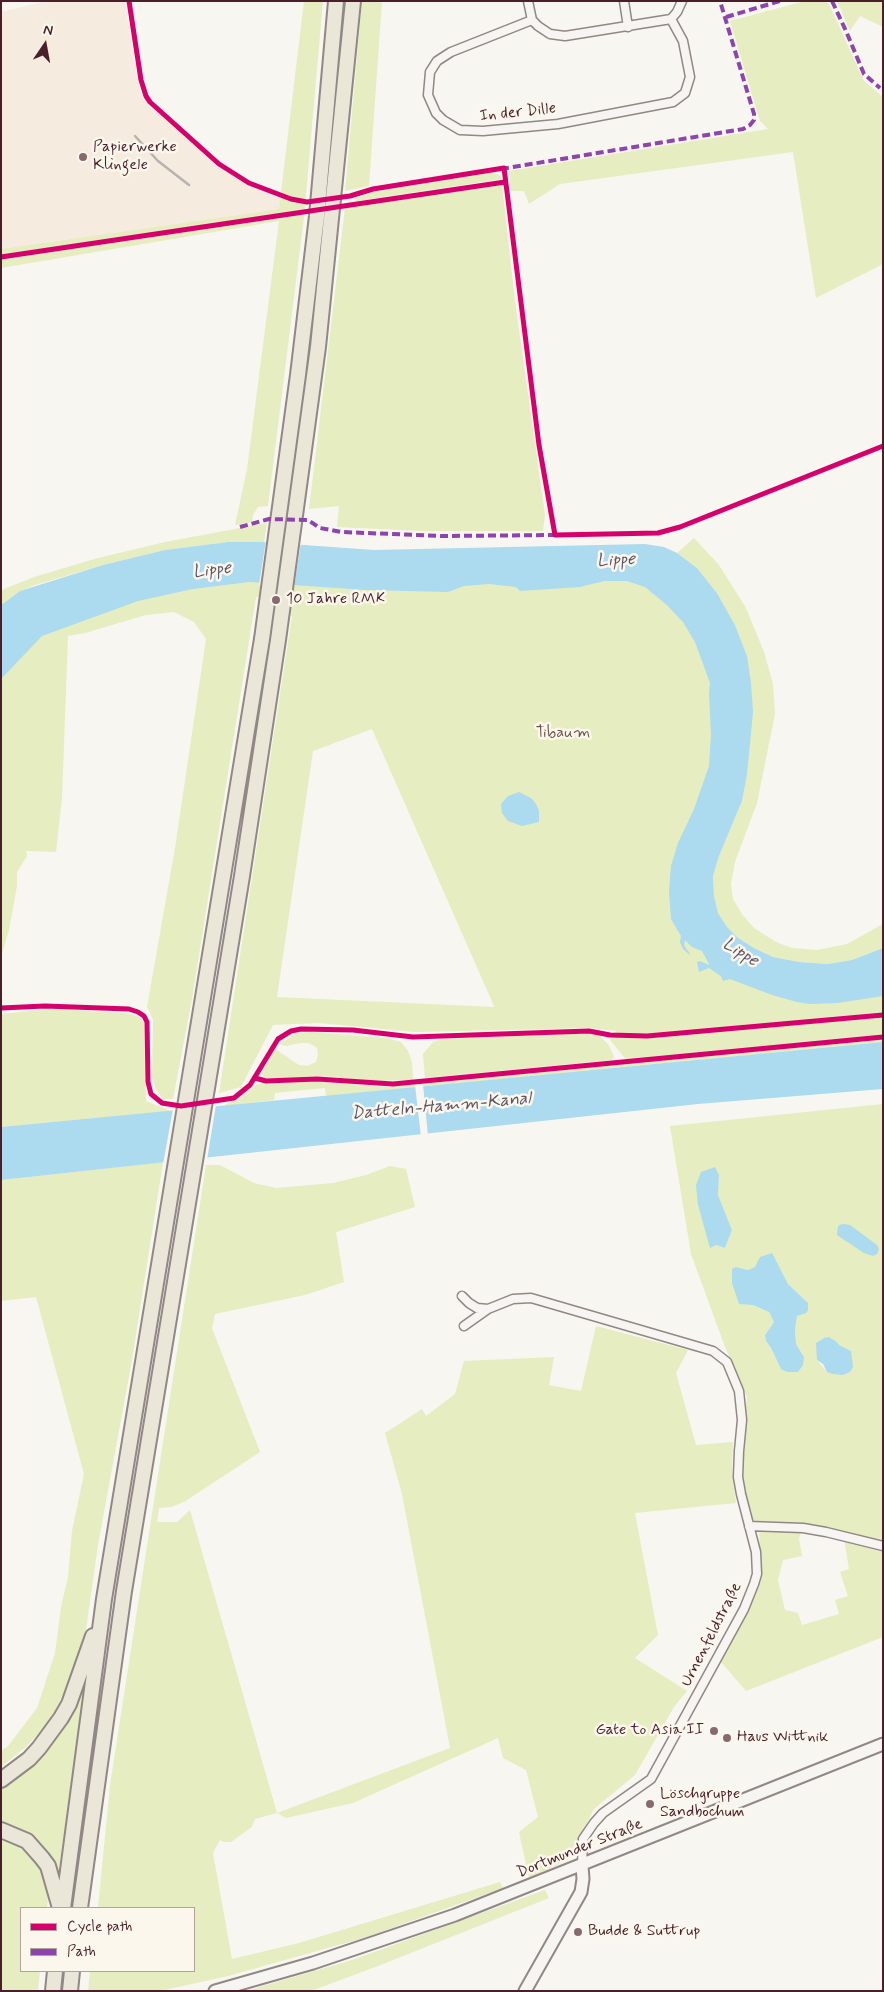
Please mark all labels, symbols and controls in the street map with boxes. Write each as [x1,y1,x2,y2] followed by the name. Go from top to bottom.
[20,20,70,70] north arrow
[42,21,55,40] text: N
[479,99,557,127] street label: In der Dille
[93,138,177,176] place label: Papierwerke Klingele
[77,151,89,163] marker: Papierwerke Klingele
[596,549,636,573] water label: Lippe
[192,558,232,584] water label: Lippe
[286,590,385,610] place label: 10 Jahre RMK
[270,594,282,606] marker: 10 Jahre RMK
[536,724,590,744] park label: Tibaum
[718,934,762,972] water label: Lippe
[350,1088,532,1126] water label: Datteln-Hamm-Kanal
[677,1580,747,1690] street label: Urnenfeldstraße
[596,1721,704,1741] place label: Gate to Asia II
[708,1725,720,1737] marker: Gate to Asia II
[737,1728,828,1748] place label: Haus Wittnik
[721,1732,733,1744] marker: Haus Wittnik
[660,1785,744,1823] place label: Löschgruppe Sandbochum
[644,1798,656,1810] marker: Löschgruppe Sandbochum
[514,1815,646,1883] street label: Dortmunder Straße
[20,1907,195,1972] legend
[67,1917,132,1937] text: Cycle path
[588,1922,700,1942] place label: Budde & Suttrup
[572,1926,584,1938] marker: Budde & Suttrup
[67,1942,96,1962] text: Path

